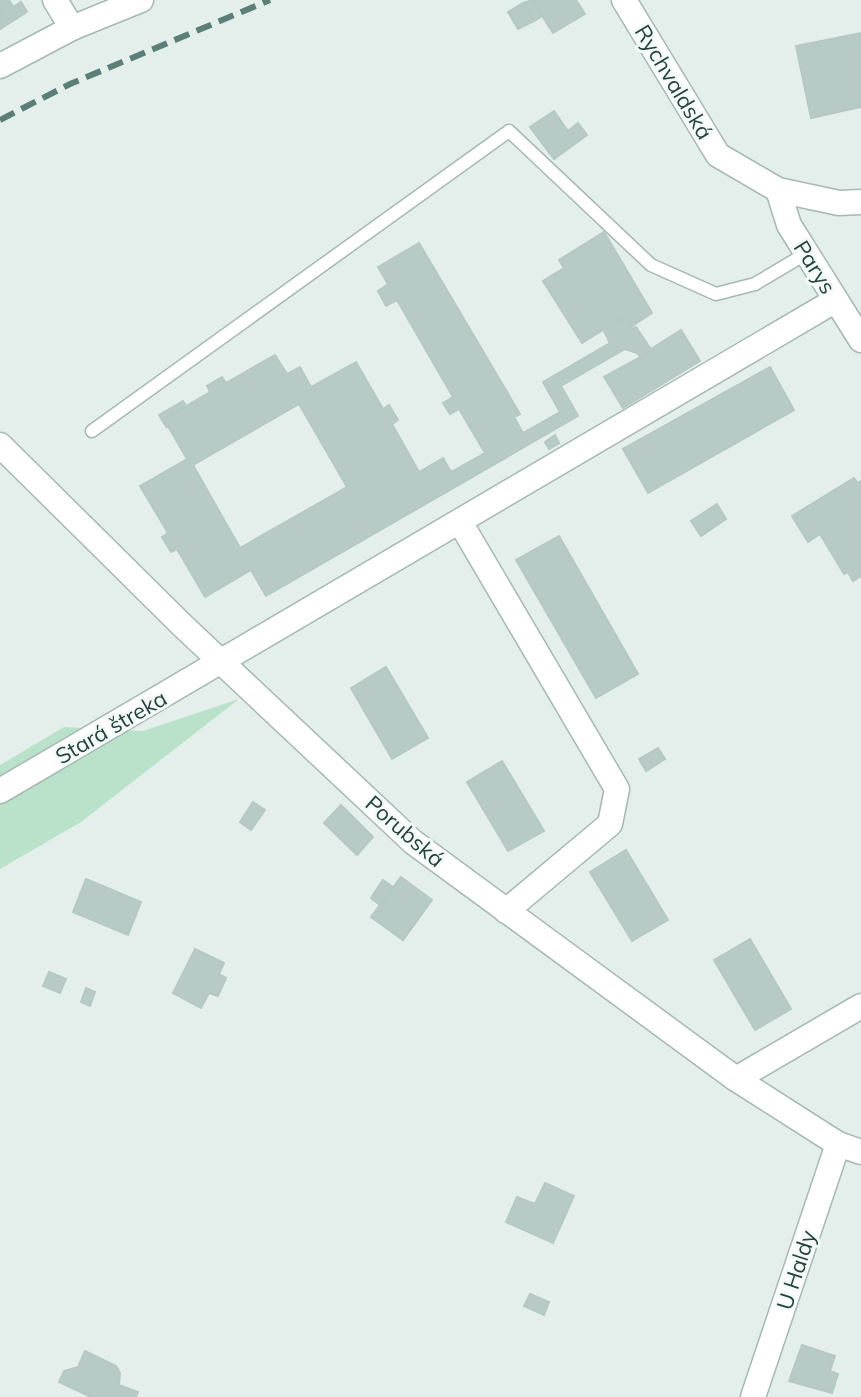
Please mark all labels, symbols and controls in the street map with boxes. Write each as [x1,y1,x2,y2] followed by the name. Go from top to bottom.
[629,20,719,144] street label: Rychvaldská
[788,235,842,299] street label: Parys
[50,684,172,770] street label: Stará štreka
[360,789,450,873] street label: Porubská
[770,1226,822,1313] street label: U Haldy

